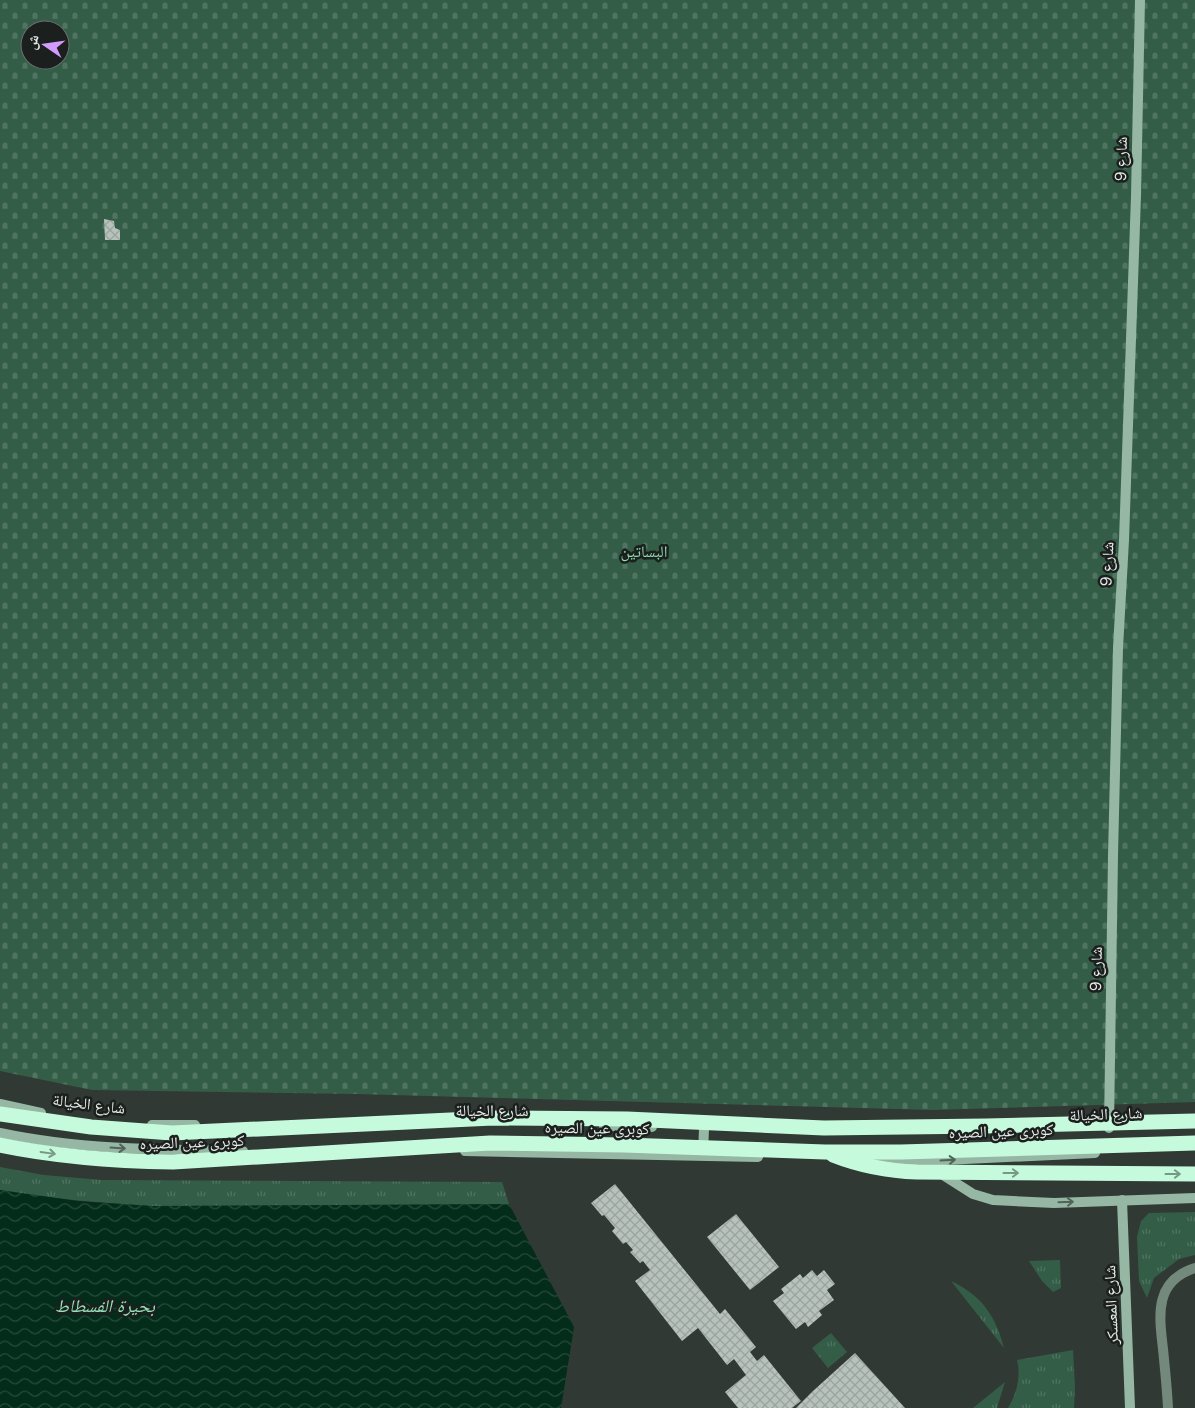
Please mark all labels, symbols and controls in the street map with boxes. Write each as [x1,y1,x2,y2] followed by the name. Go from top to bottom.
[20,20,70,70] north arrow
[22,33,43,51] text: ش
[1110,136,1132,182] street label: شارع 9
[620,541,668,562] park label: البساتين
[1095,541,1119,587] street label: شارع 9
[1085,946,1107,992] street label: شارع 9
[52,1089,126,1119] street label: شارع الخيالة
[456,1100,528,1121] street label: شارع الخيالة
[1069,1102,1143,1126] street label: شارع الخيالة
[544,1117,650,1139] street label: كوبرى عين الصيره
[948,1119,1054,1143] street label: كوبرى عين الصيره
[139,1130,245,1154] street label: كوبرى عين الصيره
[109,1143,125,1152] one-way arrow
[40,1148,56,1158] one-way arrow
[940,1155,956,1165] one-way arrow
[1002,1168,1018,1178] one-way arrow
[1164,1169,1181,1179] one-way arrow
[1058,1197,1074,1207] one-way arrow
[1099,1265,1123,1346] street label: شارع المعسكر
[55,1294,156,1318] water label: بحيرة الفسطاط

